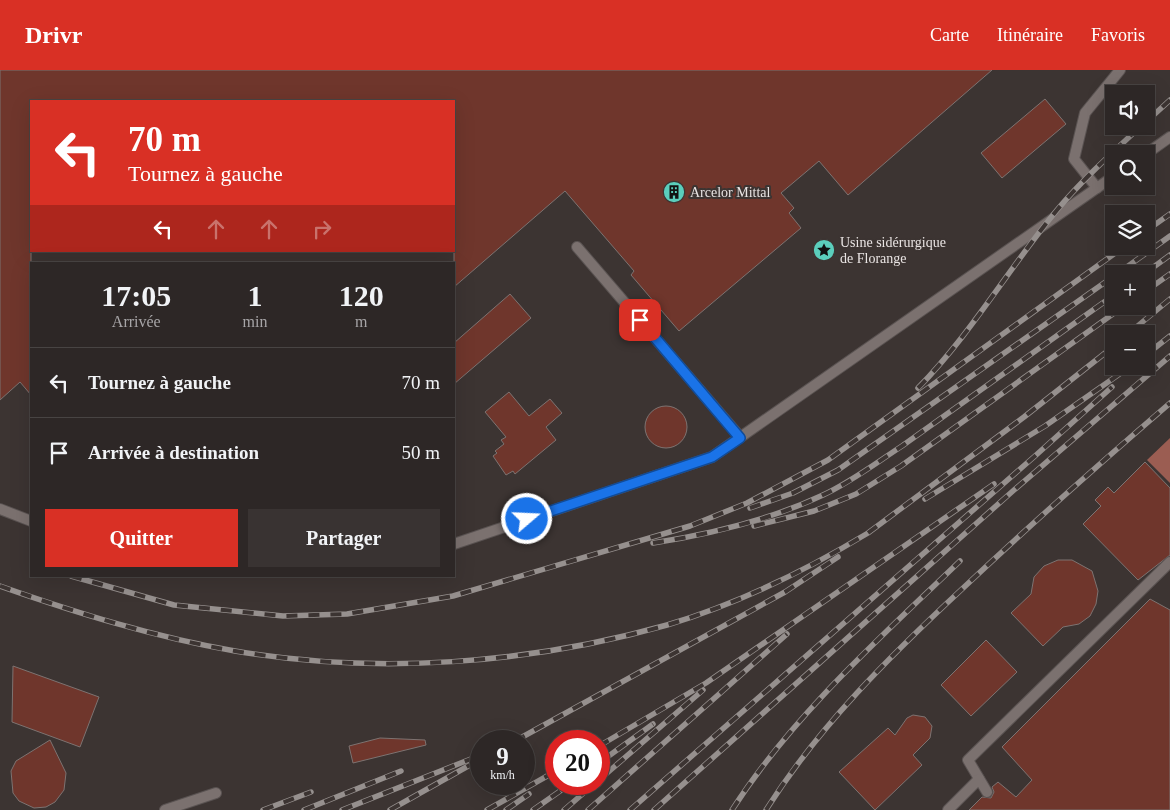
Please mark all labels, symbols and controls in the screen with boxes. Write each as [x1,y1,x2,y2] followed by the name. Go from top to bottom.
[25,22,82,48] text: Drivr
[930,25,969,45] text: Carte
[997,25,1063,45] text: Itinéraire
[1091,25,1145,45] text: Favoris
[1105,85,1155,375] map controls
[1105,85,1155,135] button: sound
[45,120,110,185] icon: left
[128,120,201,159] text: 70 m
[1105,145,1155,195] button: search
[128,161,283,186] text: Tournez à gauche
[662,180,686,204] building icon: Arcelor Mittal
[690,185,771,200] place label: Arcelor Mittal
[1105,205,1155,255] button: layers
[149,215,177,243] icon: left
[202,215,230,243] icon: ahead
[255,215,283,243] icon: ahead
[308,215,336,243] icon: right
[840,235,946,266] place label: Usine sidérurgique de Florange
[812,238,836,262] place icon: Usine sidérurgique de Florange
[1105,265,1155,315] button: +
[101,279,171,312] text: 17:05
[247,279,262,312] text: 1
[339,279,384,312] text: 120
[619,299,661,341] pin
[626,306,654,334] icon: arrive
[112,313,161,330] text: Arrivée
[243,313,267,330] text: min
[355,313,367,330] text: m
[1105,325,1155,375] button: −
[45,369,73,397] icon: left
[88,372,231,393] text: Tournez à gauche
[401,372,440,393] text: 70 m
[45,439,73,467] icon: arrive
[88,442,259,463] text: Arrivée à destination
[401,442,440,463] text: 50 m
[500,492,552,544] position arrow
[45,509,238,567] button: Quitter
[248,509,440,567] button: Partager
[545,730,610,795] speed limit sign: 20
[496,743,509,770] text: 9
[490,768,515,782] text: km/h

